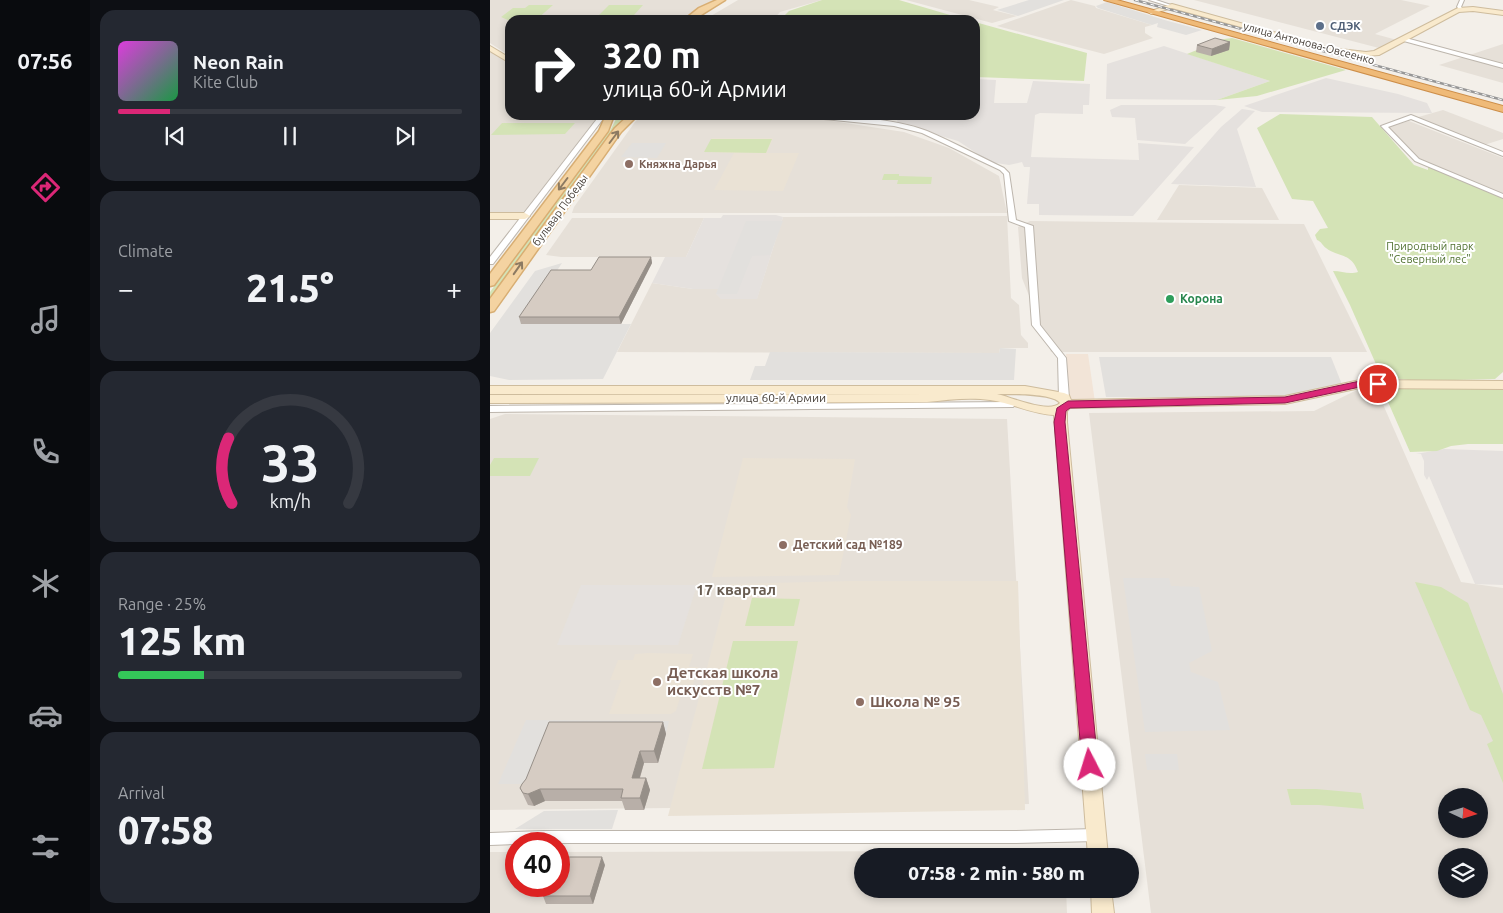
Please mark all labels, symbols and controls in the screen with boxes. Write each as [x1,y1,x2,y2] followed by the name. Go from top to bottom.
[1242,20,1376,66] street label: улица Антонова-Овсеенко
[1314,20,1326,32] marker: СДЭК
[1330,20,1361,32] place label: СДЭК
[520,35,585,100] icon: right
[603,35,701,75] text: 320 m
[17,48,73,73] text: 07:56
[193,51,284,73] text: Neon Rain
[193,73,258,91] text: Kite Club
[603,76,787,101] text: улица 60-й Армии
[161,122,189,150] icon: previous
[276,122,304,150] icon: pause
[391,122,419,150] icon: next
[608,131,619,144] one-way arrow
[623,158,635,170] marker: Княжна Дарья
[639,158,717,170] place label: Княжна Дарья
[28,170,63,205] icon: directions
[530,172,590,248] street label: бульвар Победы
[558,177,568,191] one-way arrow
[1386,240,1474,265] park label: Природный парк "Северный лес"
[118,242,173,260] text: Climate
[513,261,523,275] one-way arrow
[246,267,334,309] text: 21.5°
[118,273,134,304] text: −
[446,273,462,304] text: +
[1180,292,1223,305] place label: Корона
[1164,293,1176,305] marker: Корона
[28,302,63,337] icon: music
[1357,363,1399,405] pin
[1364,370,1392,398] icon: arrive
[726,391,826,404] street label: улица 60-й Армии
[28,434,63,469] icon: phone
[261,434,319,492] text: 33
[269,491,311,511] text: km/h
[793,538,903,551] place label: Детский сад №189
[777,539,789,551] marker: Детский сад №189
[28,566,63,601] icon: climate
[696,581,776,598] district label: 17 квартал
[118,595,206,613] text: Range · 25%
[118,620,246,662] text: 125 km
[667,664,778,698] place label: Детская школа искусств №7
[651,676,663,688] marker: Детская школа искусств №7
[870,693,960,710] place label: Школа № 95
[854,696,866,708] marker: Школа № 95
[28,698,63,733] icon: car
[1063,738,1115,790] position arrow
[118,784,165,802] text: Arrival
[1438,788,1488,838] north arrow
[1438,788,1488,898] map controls
[118,809,213,851] text: 07:58
[28,829,63,864] icon: filters
[505,832,570,897] speed limit sign: 40
[1438,848,1488,898] button: layers
[908,862,1085,884] text: 07:58 · 2 min · 580 m

